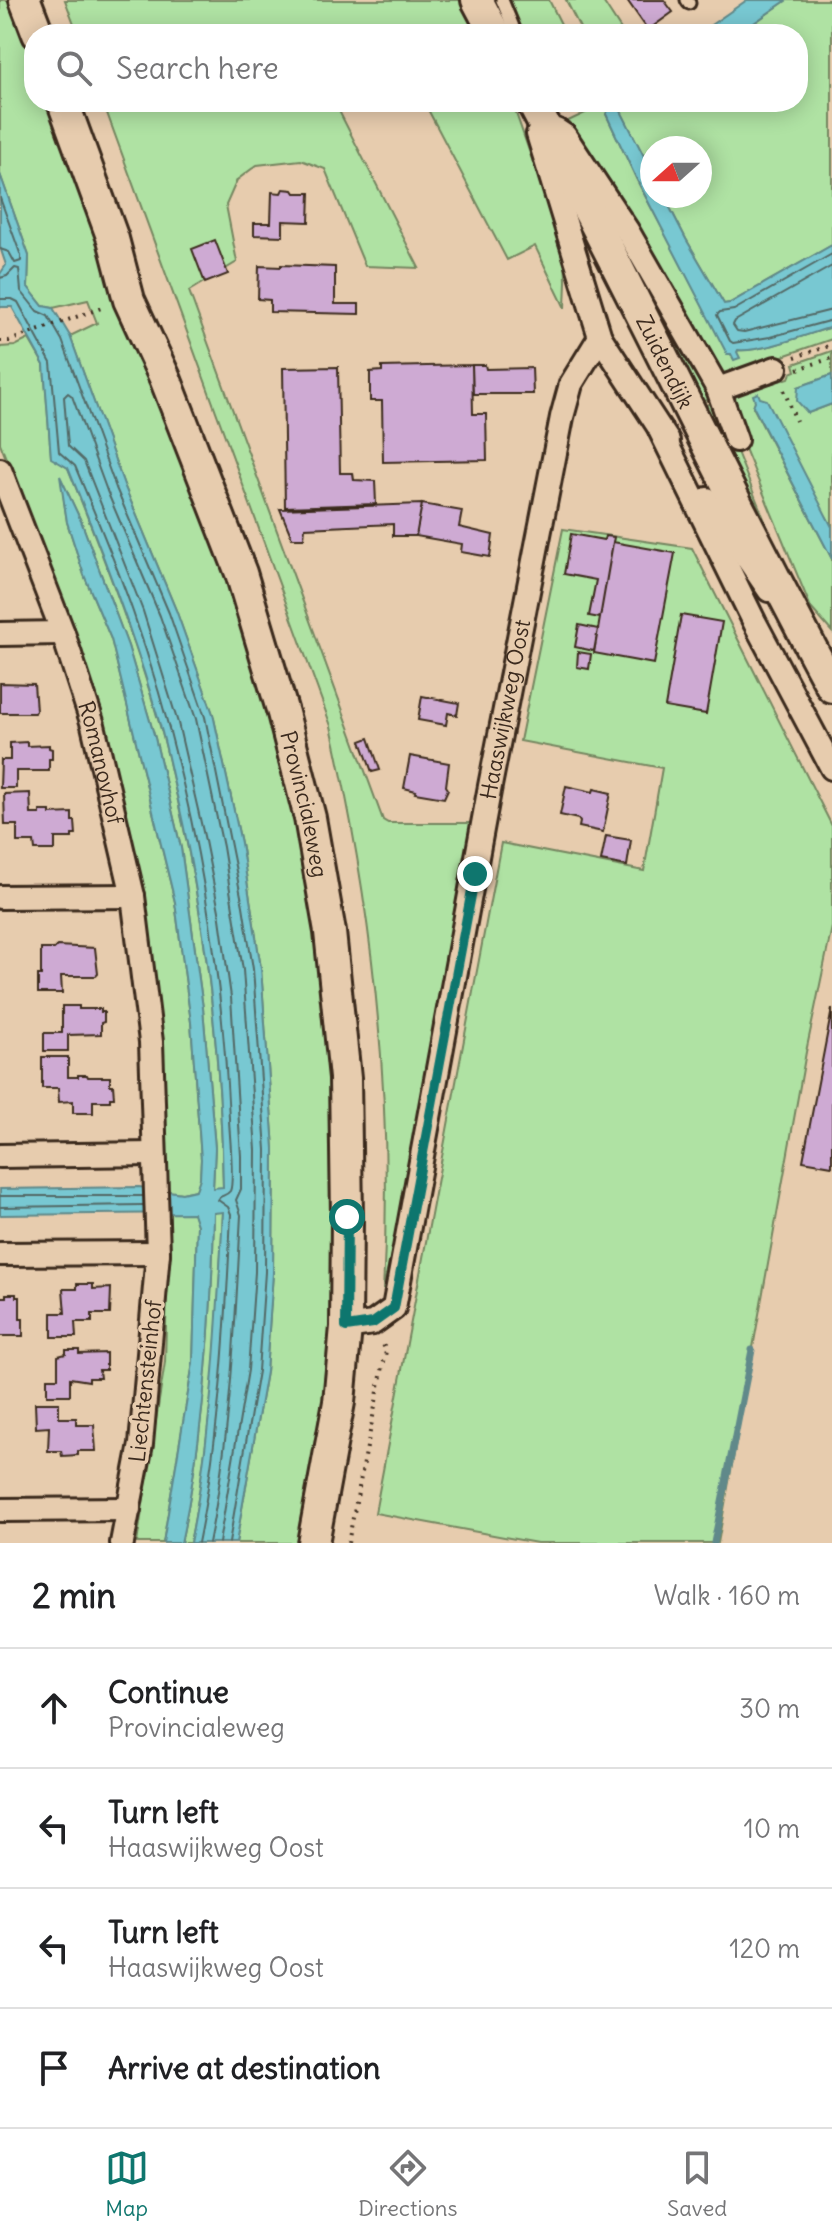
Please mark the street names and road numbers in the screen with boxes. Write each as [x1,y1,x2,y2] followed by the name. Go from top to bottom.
[630,310,700,413] street label: Zuidendijk
[474,617,536,802] street label: Haaswijkweg Oost
[72,697,130,828] street label: Romanovhof
[274,728,334,880] street label: Provincialeweg
[123,1298,168,1464] street label: Liechtensteinhof

